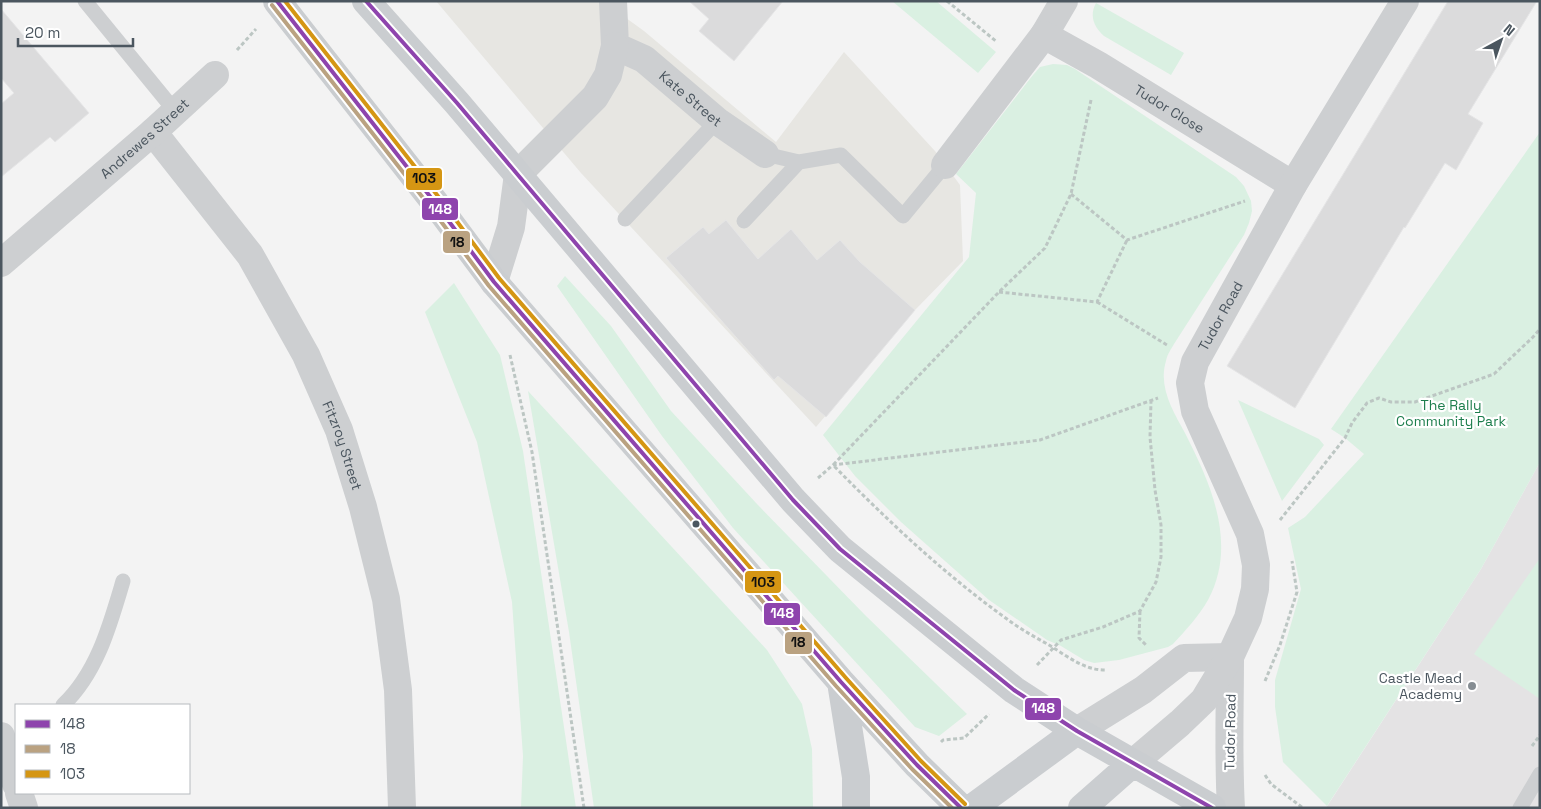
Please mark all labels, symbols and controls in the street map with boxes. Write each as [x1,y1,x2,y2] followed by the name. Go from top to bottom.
[18,15,132,47] scale bar
[1476,15,1526,65] north arrow
[1500,20,1519,40] text: N
[25,23,60,42] text: 20 m
[655,67,725,131] street label: Kate Street
[1131,81,1208,137] street label: Tudor Close
[96,94,193,183] street label: Andrewes Street
[405,167,443,191] line badge: 103
[412,169,436,187] text: 103
[421,197,459,221] line badge: 148
[428,200,452,218] text: 148
[442,230,471,254] line badge: 18
[450,233,465,251] text: 18
[1194,278,1247,354] street label: Tudor Road
[1396,396,1506,430] park label: The Rally Community Park
[318,398,366,492] street label: Fitzroy Street
[691,519,701,529] unlabelled marker
[744,570,782,594] line badge: 103
[751,573,775,591] text: 103
[763,602,801,626] line badge: 148
[770,604,794,622] text: 148
[784,631,813,655] line badge: 18
[791,633,806,651] text: 18
[1379,669,1462,703] place label: Castle Mead Academy
[1466,680,1478,692] marker: Castle Mead Academy
[1220,694,1240,770] street label: Tudor Road
[1024,697,1062,721] line badge: 148
[1031,699,1055,717] text: 148
[15,704,190,794] legend
[60,714,85,733] text: 148
[60,739,76,758] text: 18
[60,764,85,783] text: 103

